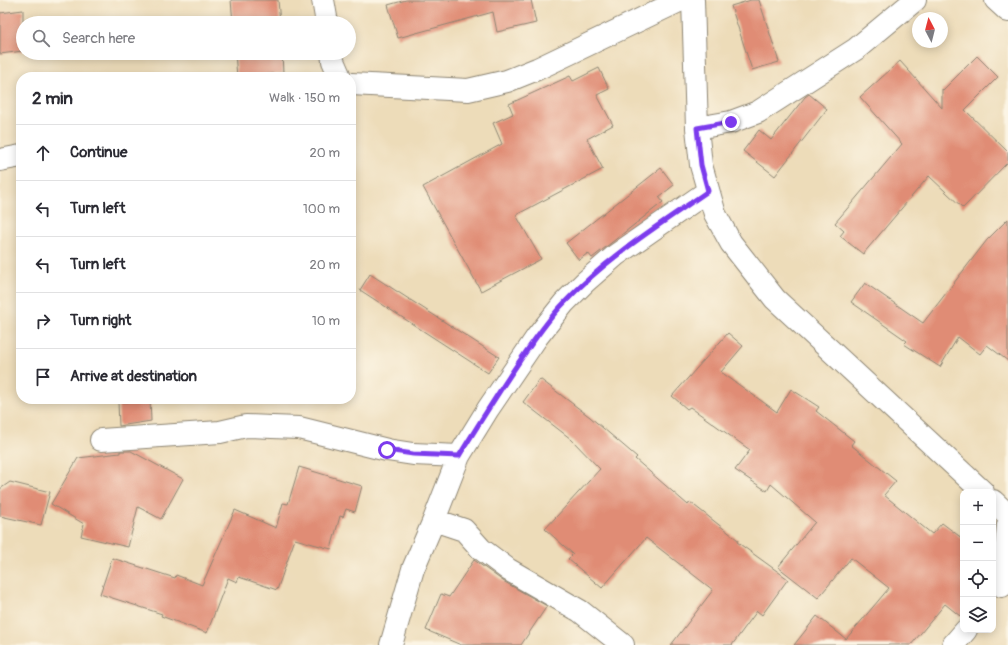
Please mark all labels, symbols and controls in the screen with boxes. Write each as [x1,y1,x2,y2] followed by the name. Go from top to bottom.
[912,12,948,48] north arrow
[16,16,356,60] search box
[30,27,52,49] icon: search
[62,29,135,48] text: Search here
[32,88,73,109] text: 2 min
[269,90,340,106] text: Walk · 150 m
[722,113,740,131] route end
[32,142,54,164] icon: ahead
[70,143,128,162] text: Continue
[309,145,340,161] text: 20 m
[32,198,54,220] icon: left
[70,199,126,218] text: Turn left
[303,201,340,217] text: 100 m
[32,254,54,276] icon: left
[70,255,126,274] text: Turn left
[309,257,340,273] text: 20 m
[32,310,54,332] icon: right
[70,311,131,330] text: Turn right
[312,313,340,329] text: 10 m
[32,366,54,388] icon: arrive
[70,367,197,386] text: Arrive at destination
[378,441,396,459] route start
[960,489,996,633] map controls
[960,489,996,525] button: +
[960,525,996,561] button: −
[960,561,996,597] button: locate
[960,597,996,633] button: layers

